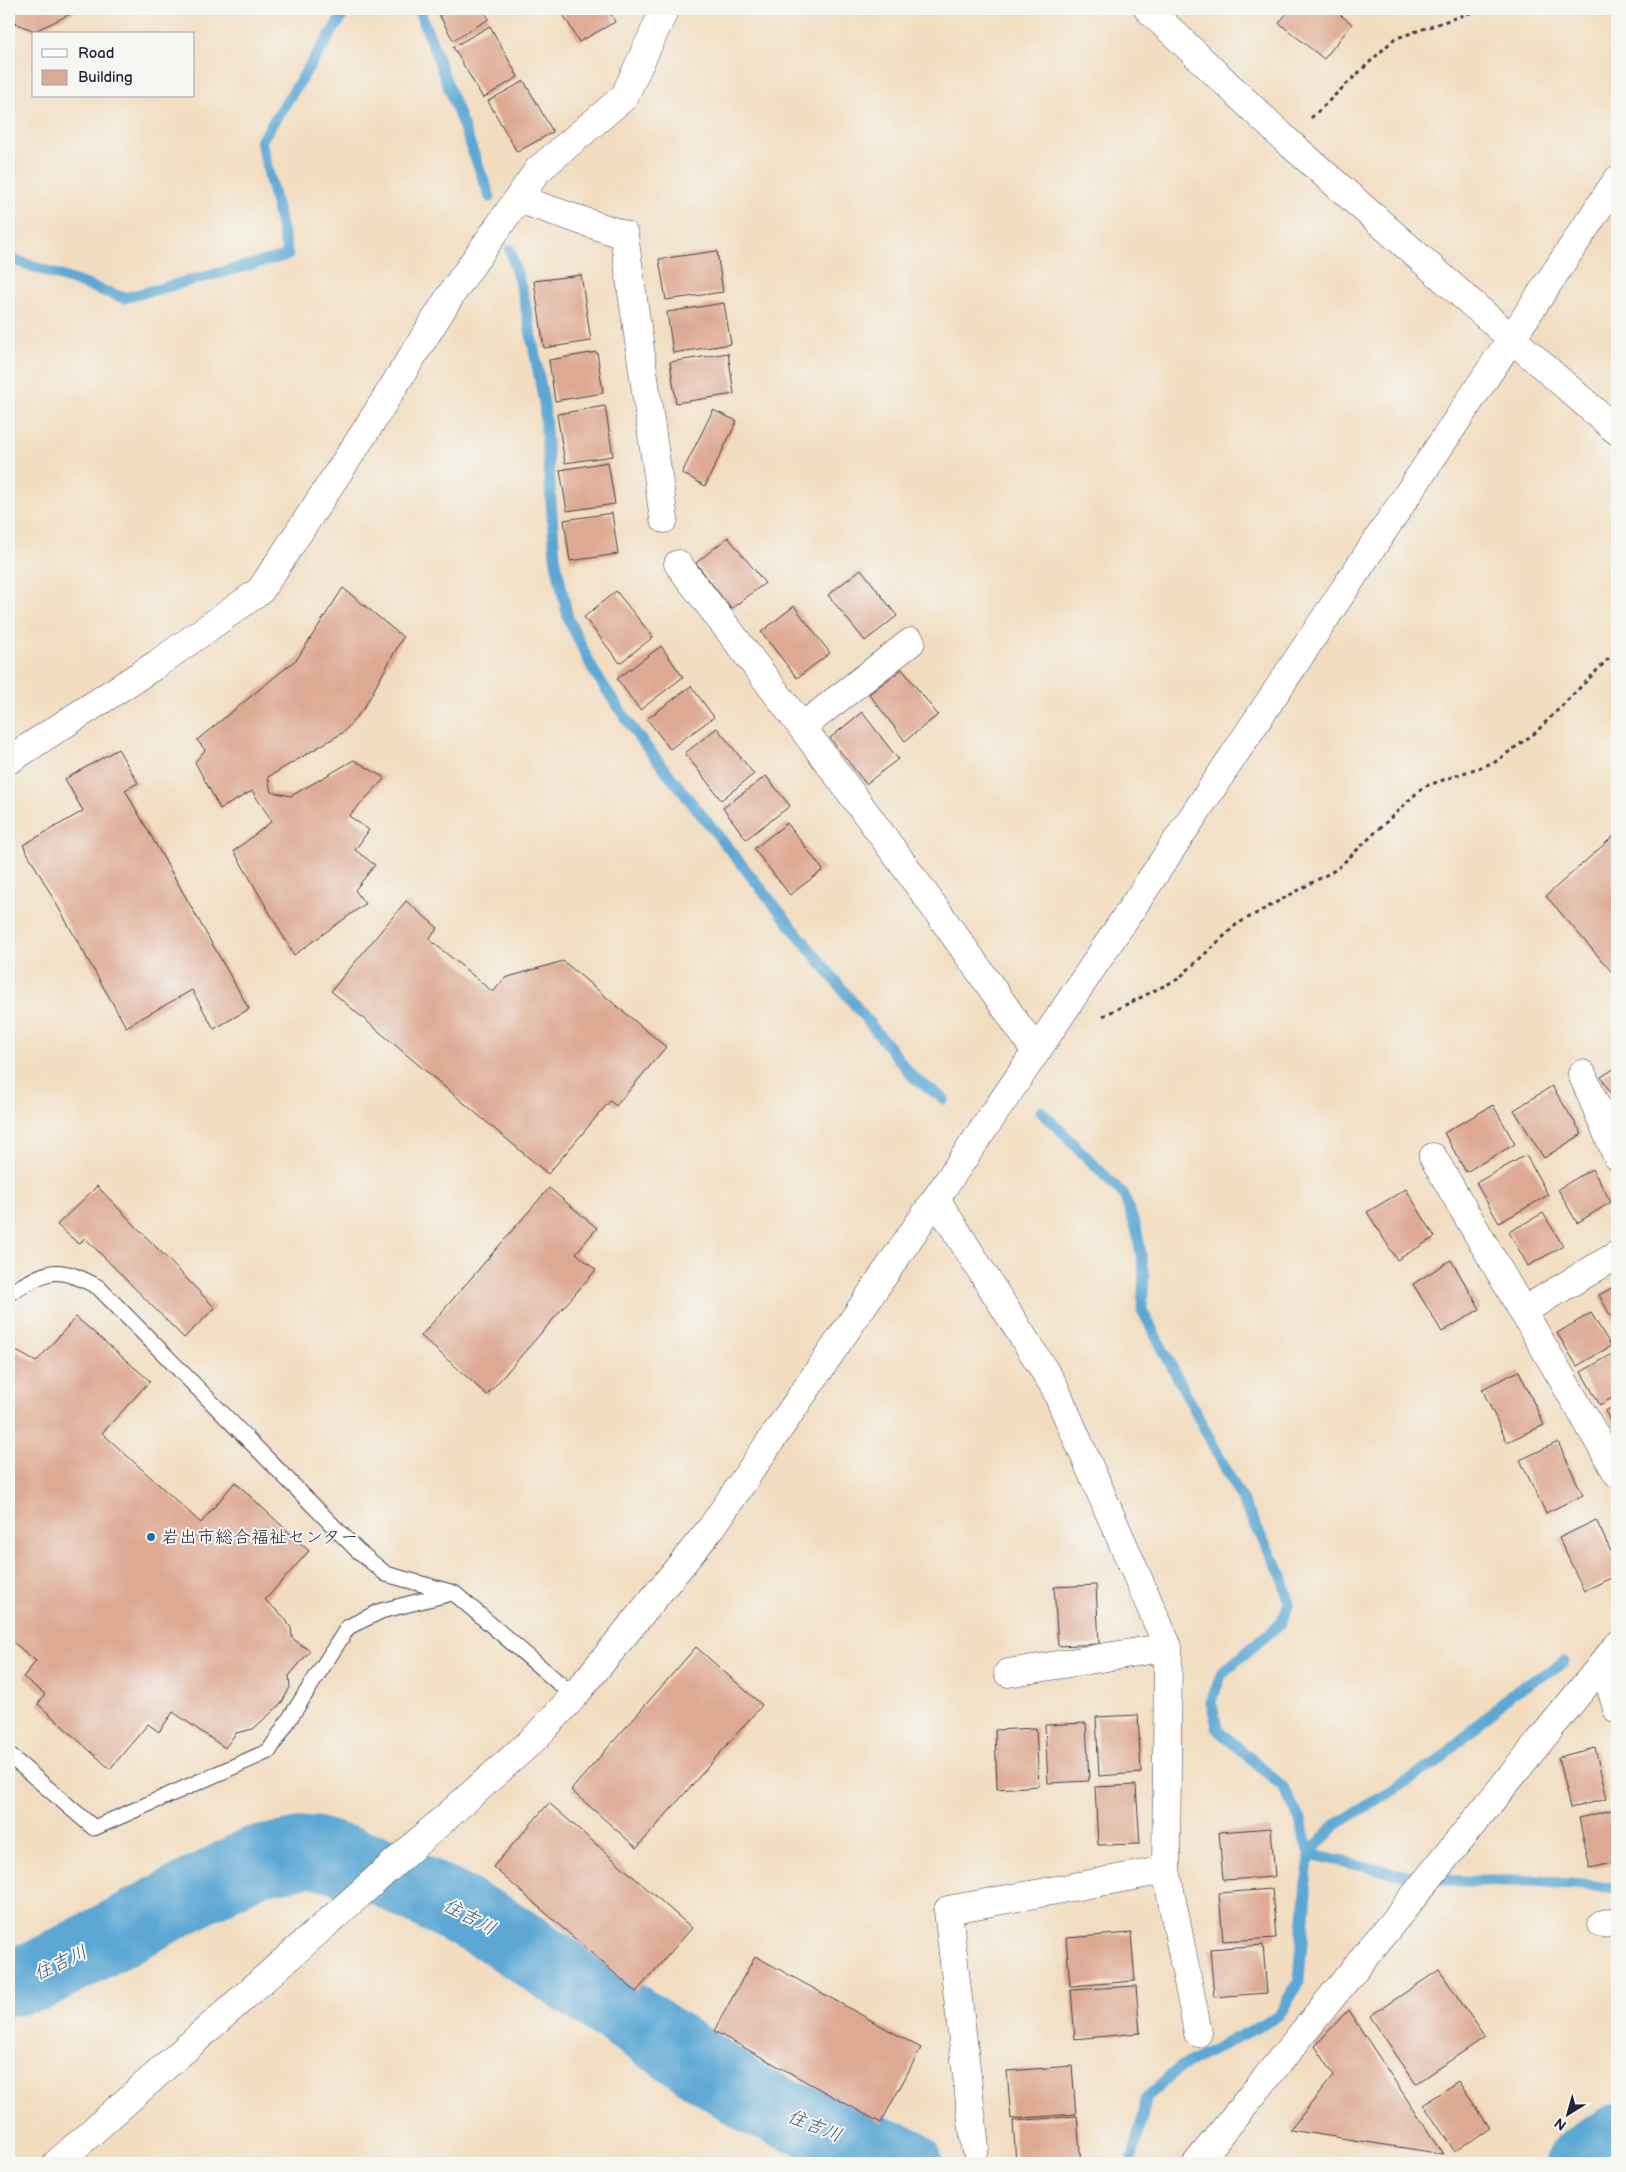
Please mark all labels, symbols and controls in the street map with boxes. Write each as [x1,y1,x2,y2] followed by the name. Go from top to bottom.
[32,32,195,98] legend
[78,44,114,63] text: Road
[78,68,133,87] text: Building
[161,1527,358,1548] place label: 岩出市総合福祉センター
[145,1531,157,1543] marker: 岩出市総合福祉センター
[439,1894,500,1941] water label: 住吉川
[30,1941,91,1986] water label: 住吉川
[1544,2090,1594,2140] north arrow
[784,2105,845,2148] water label: 住吉川
[1551,2114,1570,2134] text: N

